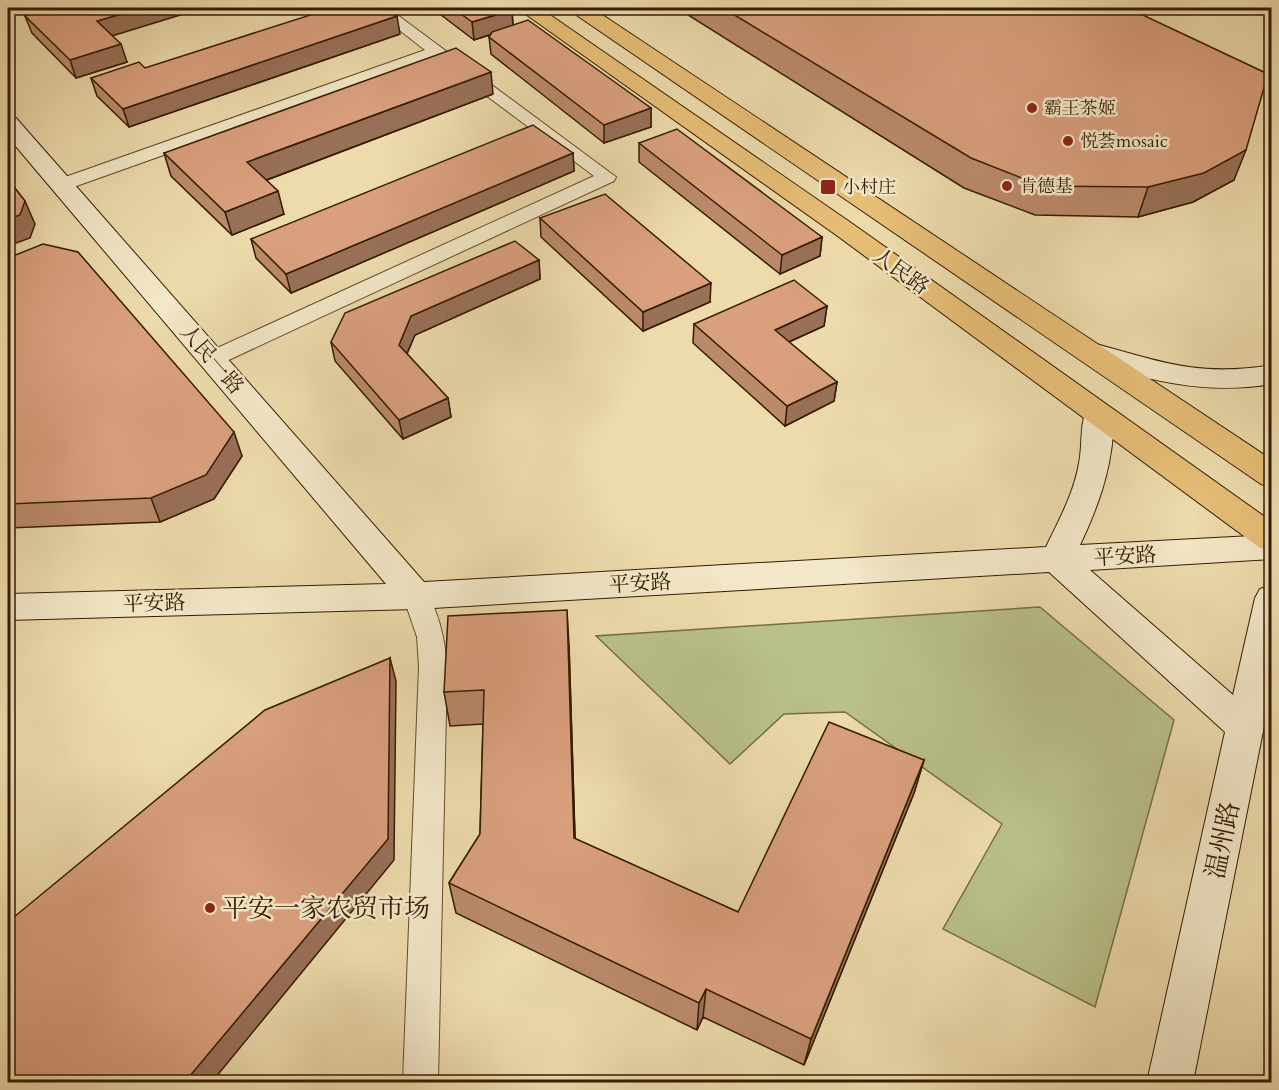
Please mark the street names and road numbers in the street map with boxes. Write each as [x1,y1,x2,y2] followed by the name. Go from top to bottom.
[867,241,935,302] street label: 人民路
[173,318,250,401] street label: 人民一路
[1093,540,1157,573] street label: 平安路
[608,567,672,600] street label: 平安路
[122,588,186,619] street label: 平安路
[1197,798,1248,882] street label: 温州路

